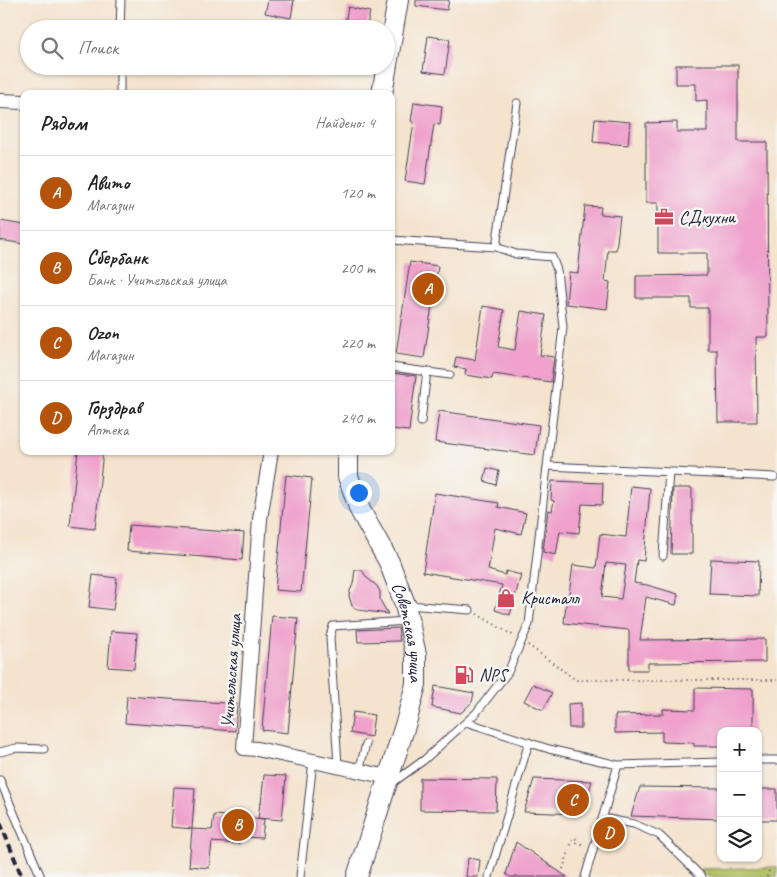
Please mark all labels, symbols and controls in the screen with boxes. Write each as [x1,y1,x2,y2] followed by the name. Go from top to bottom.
[20,20,395,75] search box
[38,34,66,62] icon: search
[78,36,118,60] text: Поиск
[40,110,87,136] text: Рядом
[315,113,375,133] text: Найдено: 4
[87,171,129,195] text: Авито
[52,183,60,203] text: A
[341,183,375,203] text: 120 m
[87,195,134,215] text: Магазин
[653,206,675,228] office icon: СДкухни
[679,206,736,228] place label: СДкухни
[87,246,148,270] text: Сбербанк
[52,258,60,278] text: B
[341,258,375,278] text: 200 m
[87,270,227,290] text: Банк · Учительская улица
[412,270,444,308] pin: A
[87,321,119,345] text: Ozon
[52,333,60,353] text: C
[341,333,375,353] text: 220 m
[87,345,134,365] text: Магазин
[87,396,141,420] text: Горздрав
[51,408,61,428] text: D
[341,408,375,428] text: 240 m
[87,420,128,440] text: Аптека
[346,480,372,506] your location
[387,579,427,683] street label: Советская улица
[495,587,517,609] shop icon: Кристалл
[521,587,580,609] place label: Кристалл
[216,612,246,729] street label: Учительская улица
[453,664,475,686] fuel station icon: NPS
[479,664,510,686] place label: NPS
[717,727,762,862] map controls
[717,727,762,772] button: +
[717,772,762,817] button: −
[557,781,589,819] pin: C
[222,806,254,844] pin: B
[593,814,625,852] pin: D
[717,817,762,862] button: layers

